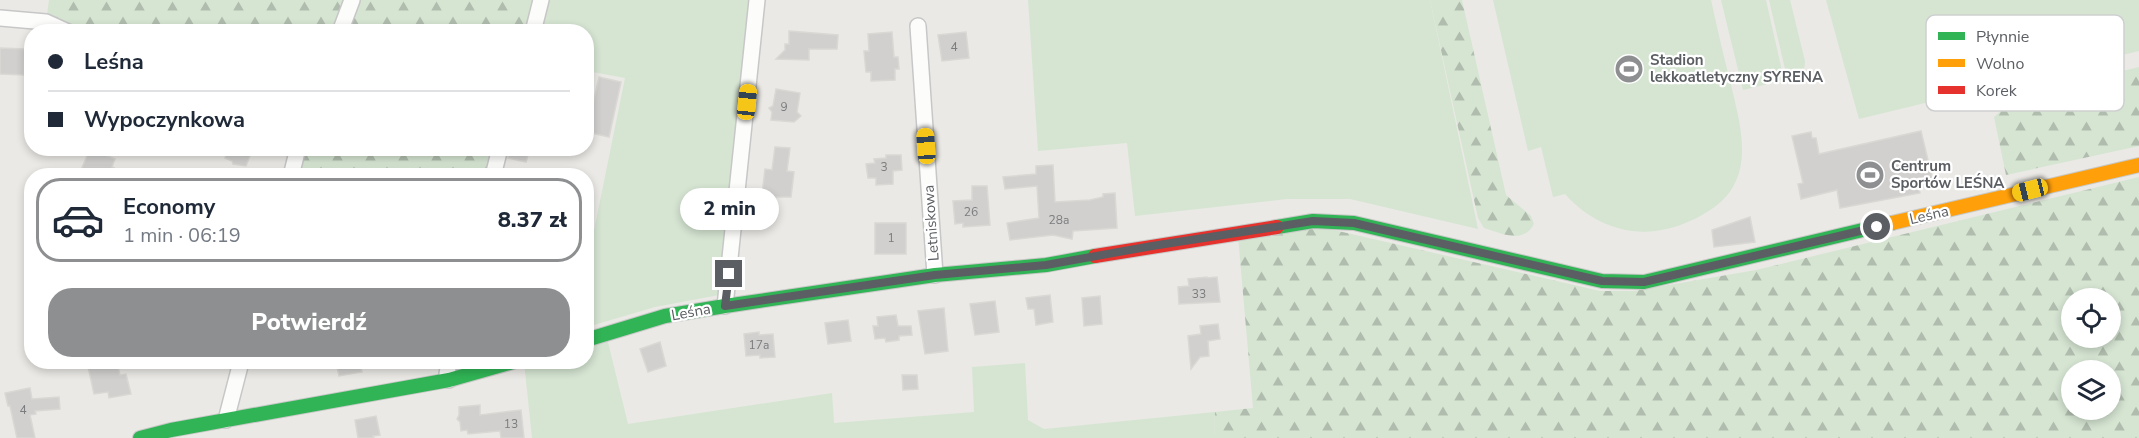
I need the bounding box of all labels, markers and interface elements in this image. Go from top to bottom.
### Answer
legend [1926,15,2124,111]
text: Płynnie [1976,26,2029,48]
house number: 4 [950,39,958,55]
text: Leśna [84,47,144,77]
place label: Stadion lekkoatletyczny SYRENA [1650,50,1824,87]
sports icon: Stadion lekkoatletyczny SYRENA [1613,53,1645,85]
text: Wolno [1976,53,2024,75]
text: Korek [1976,80,2018,102]
car [736,83,758,121]
house number: 9 [780,99,788,115]
text: Wypoczynkowa [84,105,245,135]
car [916,127,936,165]
place label: Centrum Sportów LEŚNA [1891,156,2005,193]
house number: 3 [880,159,888,175]
sports icon: Centrum Sportów LEŚNA [1854,159,1886,191]
car [2010,177,2050,203]
street label: Letniskowa [918,184,944,262]
callout: 2 min [680,187,778,229]
text: Economy [123,192,215,222]
icon: car [51,193,105,247]
text: 2 min [703,195,756,222]
street label: Leśna [1907,201,1951,229]
house number: 26 [964,204,978,220]
text: 8.37 zł [498,205,567,235]
house number: 28a [1049,212,1069,228]
route start [1863,213,1890,240]
text: 1 min · 06:19 [123,222,241,249]
house number: 1 [887,230,895,246]
route end [715,260,742,287]
house number: 33 [1192,286,1206,302]
button: Potwierdź [48,288,570,357]
map controls [2061,288,2121,420]
button: locate [2061,288,2121,348]
street label: Leśna [670,299,712,325]
house number: 17a [749,337,769,353]
button: layers [2061,360,2121,420]
house number: 4 [19,402,27,418]
house number: 13 [504,416,518,432]

